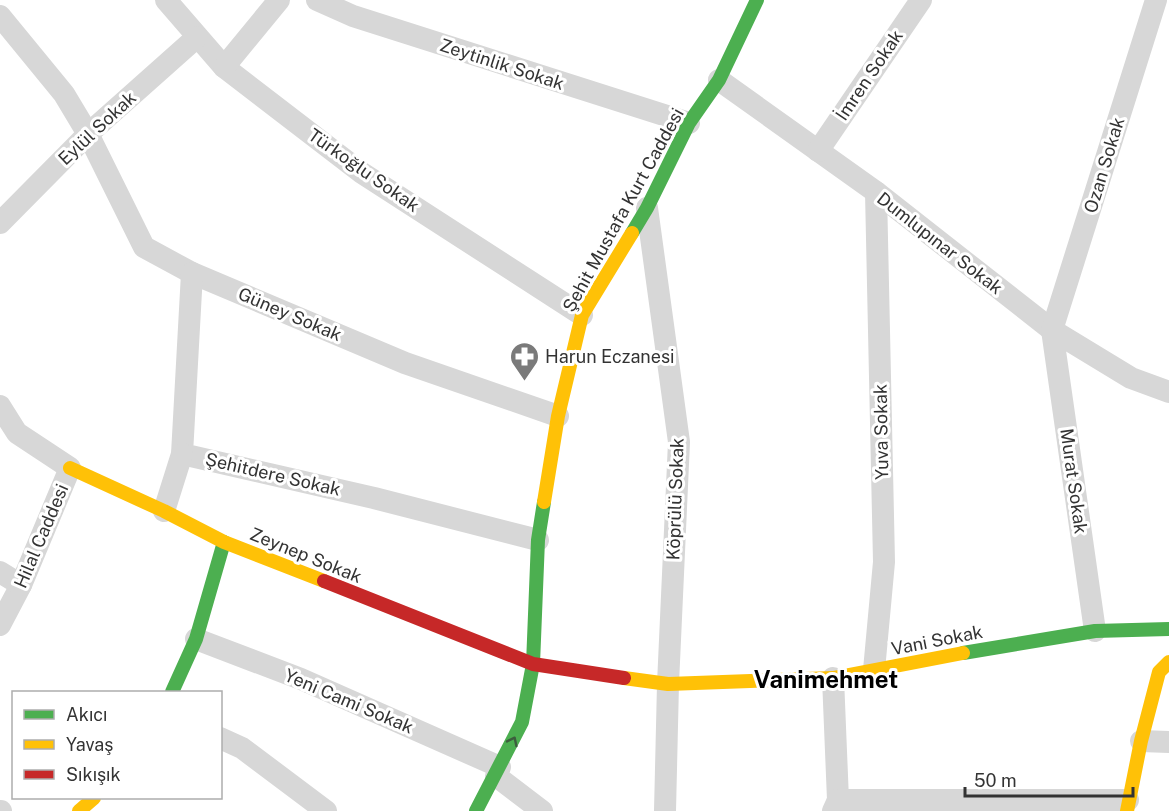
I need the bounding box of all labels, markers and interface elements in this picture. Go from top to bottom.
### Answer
street label: İmren Sokak [830,25,907,124]
street label: Zeytinlik Sokak [437,34,567,94]
street label: Eylül Sokak [54,87,140,169]
street label: Şehit Mustafa Kurt Caddesi [558,104,688,316]
street label: Ozan Sokak [1080,115,1128,215]
street label: Türkoğlu Sokak [305,124,423,216]
street label: Dumlupınar Sokak [873,187,1007,299]
street label: Güney Sokak [235,283,345,345]
pharmacy icon: Harun Eczanesi [508,340,540,382]
place label: Harun Eczanesi [545,346,674,367]
street label: Yuva Sokak [870,384,892,480]
street label: Murat Sokak [1056,427,1092,535]
street label: Köprülü Sokak [662,437,688,561]
street label: Şehitdere Sokak [203,448,343,500]
street label: Hilal Caddesi [10,481,72,591]
street label: Zeynep Sokak [247,523,365,587]
street label: Vani Sokak [890,621,984,659]
street label: Yeni Cami Sokak [281,664,417,738]
district label: Vanimehmet [754,665,898,693]
legend [12,691,222,799]
text: Akıcı [66,704,107,725]
text: Yavaş [66,734,113,755]
one-way arrow [506,736,517,747]
scale bar [965,760,1133,798]
text: Sıkışık [66,764,121,785]
text: 50 m [974,770,1017,791]

